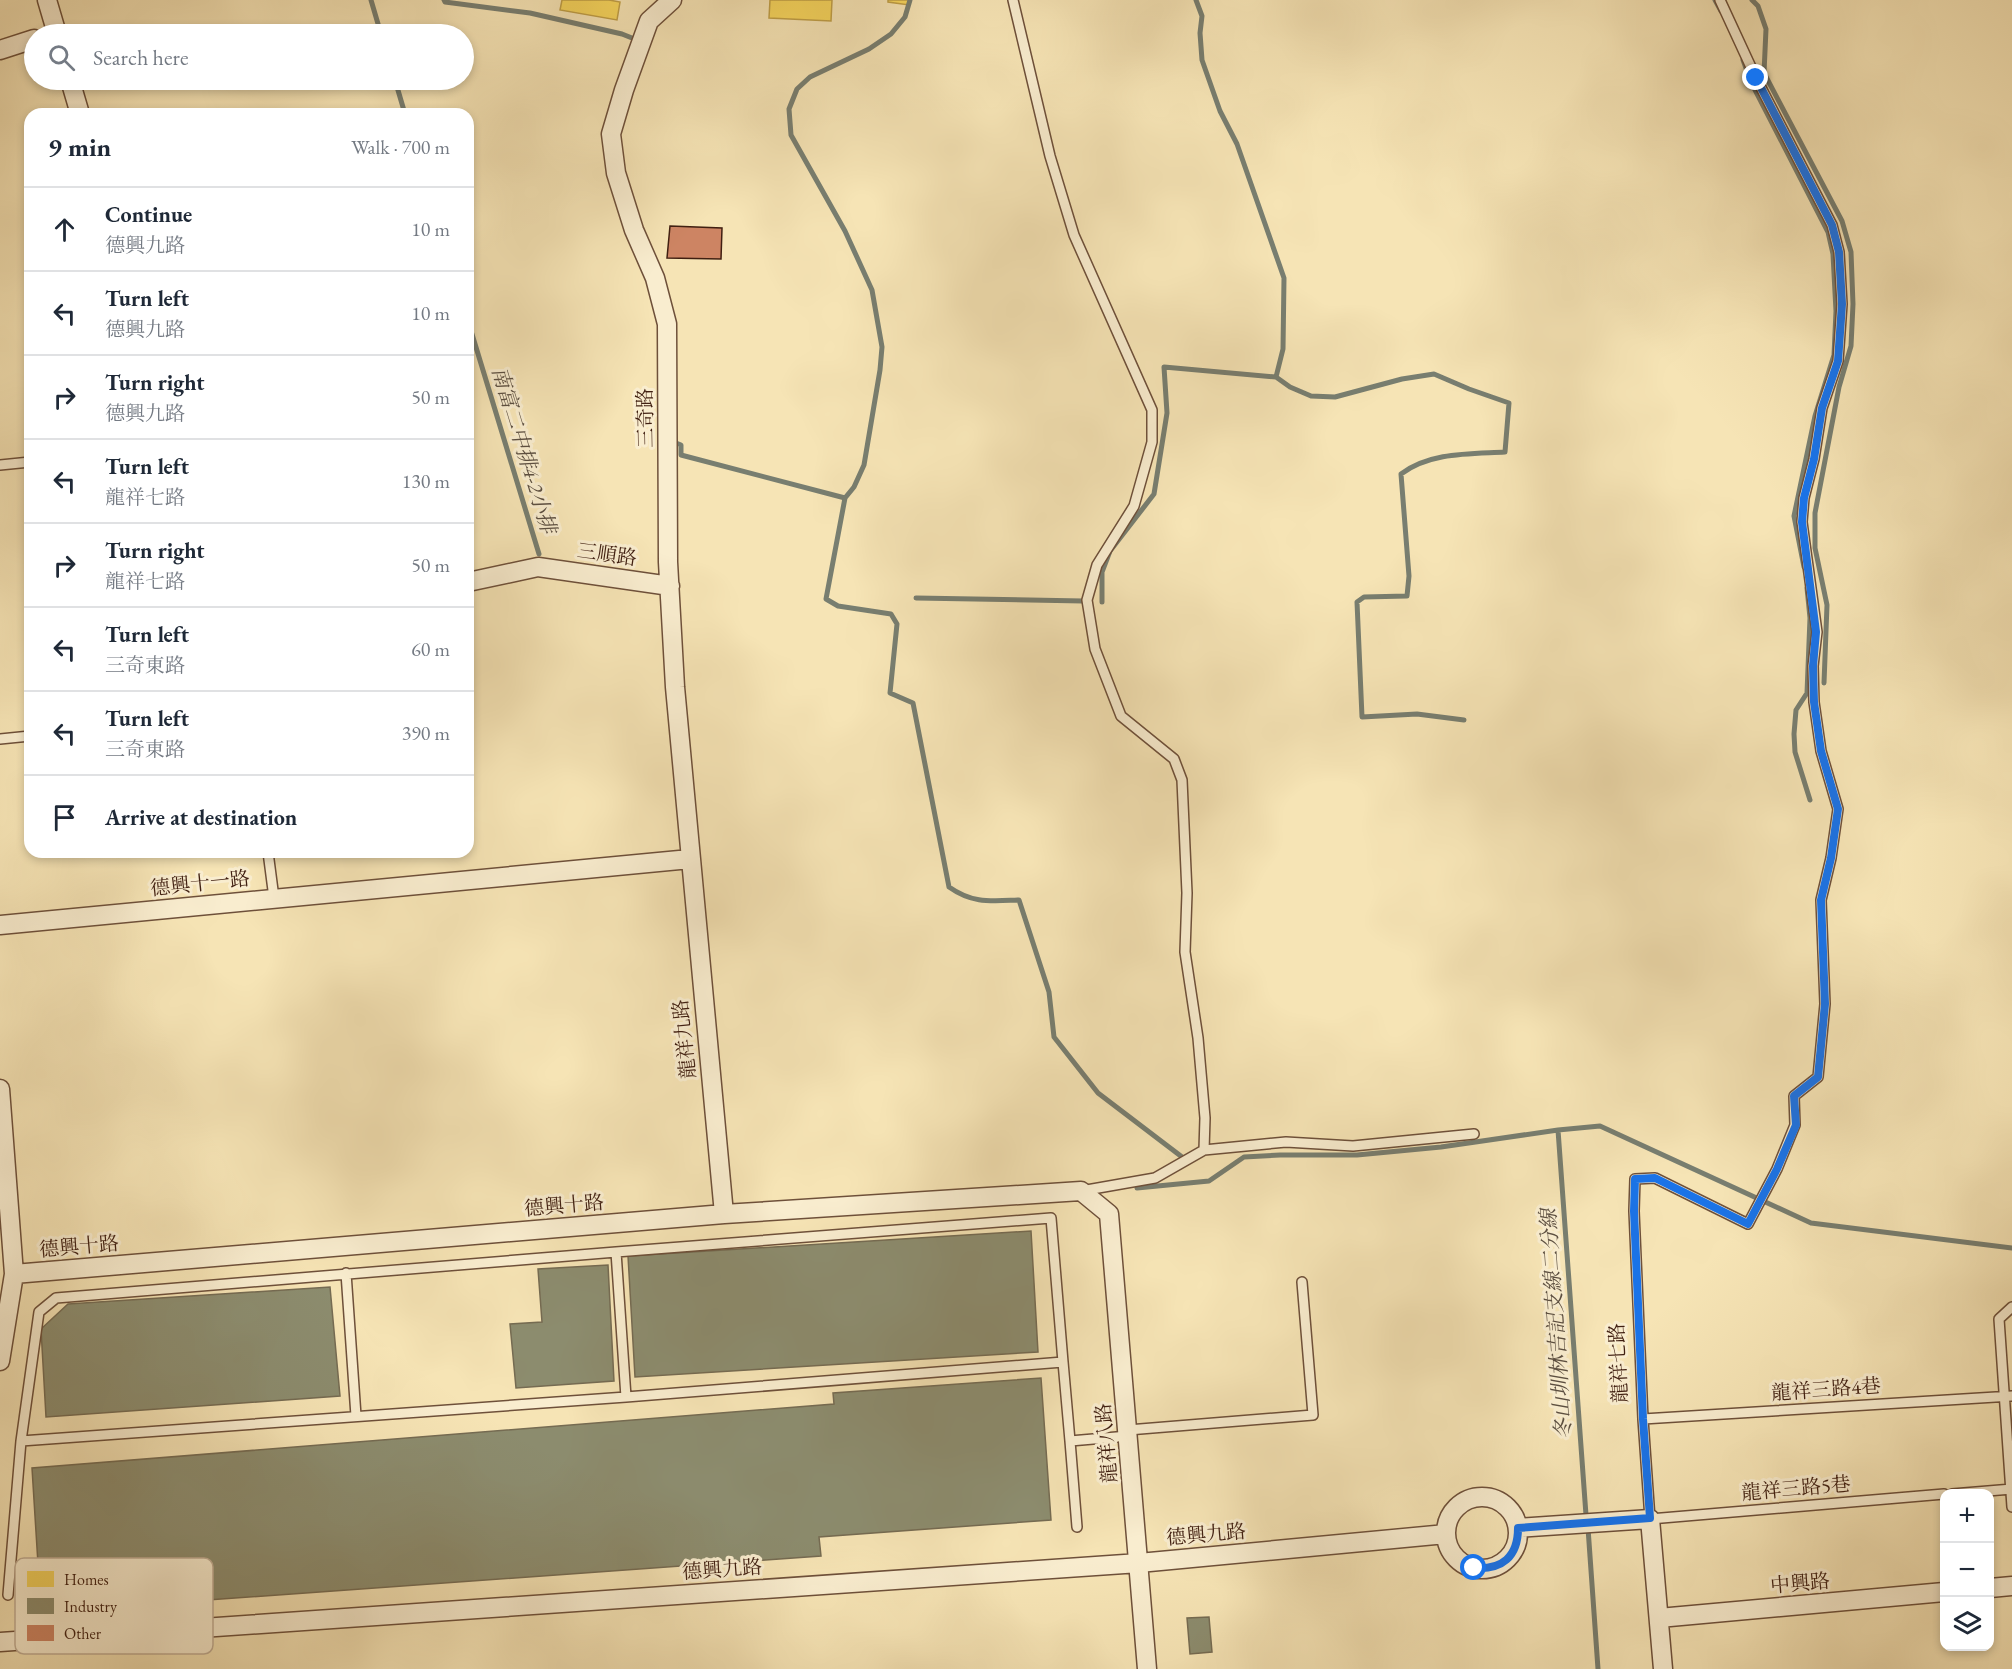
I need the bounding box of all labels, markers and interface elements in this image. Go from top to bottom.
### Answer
search box [24,24,474,90]
icon: search [45,41,78,74]
text: Search here [93,43,188,72]
route end [1742,64,1768,90]
text: 9 min [48,130,111,164]
text: Walk · 700 m [351,134,450,160]
text: Continue [105,200,192,229]
icon: ahead [48,213,81,246]
text: 10 m [411,216,450,242]
text: 德興九路 [105,232,185,258]
text: Turn left [105,284,189,313]
icon: left [48,297,81,330]
text: 10 m [411,300,450,326]
text: 德興九路 [105,316,185,342]
water label: 南富二中排4-2小排 [486,363,564,539]
text: Turn right [105,368,204,397]
icon: right [48,381,81,414]
text: 50 m [411,384,450,410]
street label: 三奇路 [631,388,659,448]
text: 德興九路 [105,400,185,426]
text: Turn left [105,452,189,481]
icon: left [48,465,81,498]
text: 130 m [402,468,450,494]
text: 龍祥七路 [105,484,185,510]
text: Turn right [105,536,204,565]
street label: 三順路 [575,537,639,571]
icon: right [48,549,81,582]
text: 50 m [411,552,450,578]
text: 龍祥七路 [105,568,185,594]
text: Turn left [105,620,189,649]
icon: left [48,633,81,666]
text: 60 m [411,636,450,662]
text: 三奇東路 [105,652,185,678]
text: Turn left [105,704,189,733]
icon: left [48,717,81,750]
text: 390 m [402,720,450,746]
text: 三奇東路 [105,736,185,762]
icon: arrive [48,801,81,834]
text: Arrive at destination [105,803,297,832]
street label: 德興十一路 [149,865,251,901]
street label: 龍祥九路 [667,998,701,1080]
street label: 德興十路 [523,1189,605,1221]
water label: 冬山圳林吉記支線二分線 [1534,1206,1577,1440]
street label: 德興十路 [38,1230,120,1262]
street label: 龍祥七路 [1603,1322,1633,1404]
street label: 龍祥三路4巷 [1770,1372,1882,1406]
street label: 龍祥八路 [1090,1402,1122,1484]
street label: 龍祥三路5巷 [1740,1470,1852,1506]
map controls [1940,1489,1994,1651]
button: + [1940,1489,1994,1543]
street label: 德興九路 [1165,1518,1247,1550]
button: − [1940,1543,1994,1597]
street label: 德興九路 [681,1553,763,1585]
route start [1460,1554,1486,1580]
legend [15,1558,213,1654]
street label: 中興路 [1769,1567,1831,1599]
text: Homes [64,1569,109,1590]
text: Industry [64,1596,118,1617]
button: layers [1940,1597,1994,1651]
text: Other [64,1623,102,1644]

